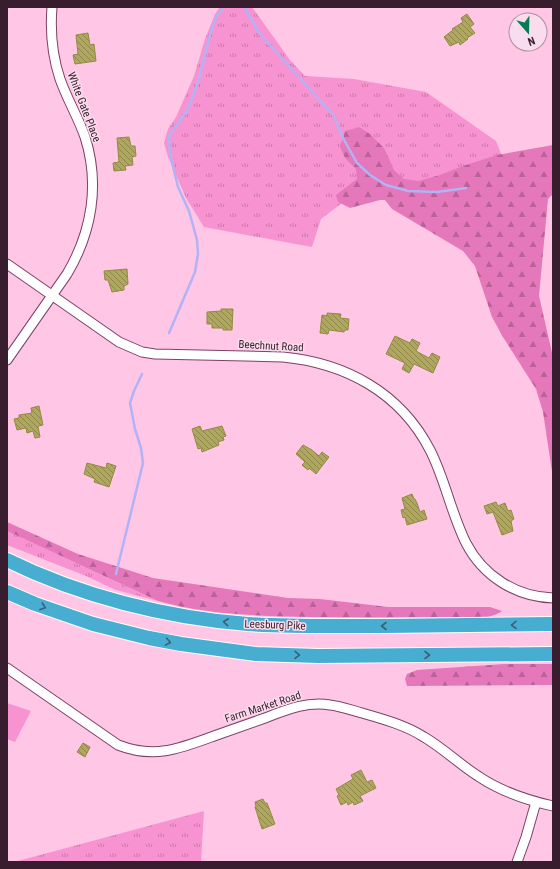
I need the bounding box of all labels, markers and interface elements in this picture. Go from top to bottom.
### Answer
north arrow [508,12,548,52]
text: N [526,34,537,48]
street label: White Gate Place [65,70,103,144]
street label: Beechnut Road [238,338,304,354]
one-way arrow [39,602,46,610]
one-way arrow [223,617,229,626]
street label: Leesburg Pike [244,617,306,633]
one-way arrow [511,621,517,629]
one-way arrow [381,622,387,630]
one-way arrow [165,637,171,646]
one-way arrow [294,651,300,659]
one-way arrow [424,651,430,659]
street label: Farm Market Road [223,689,303,725]

